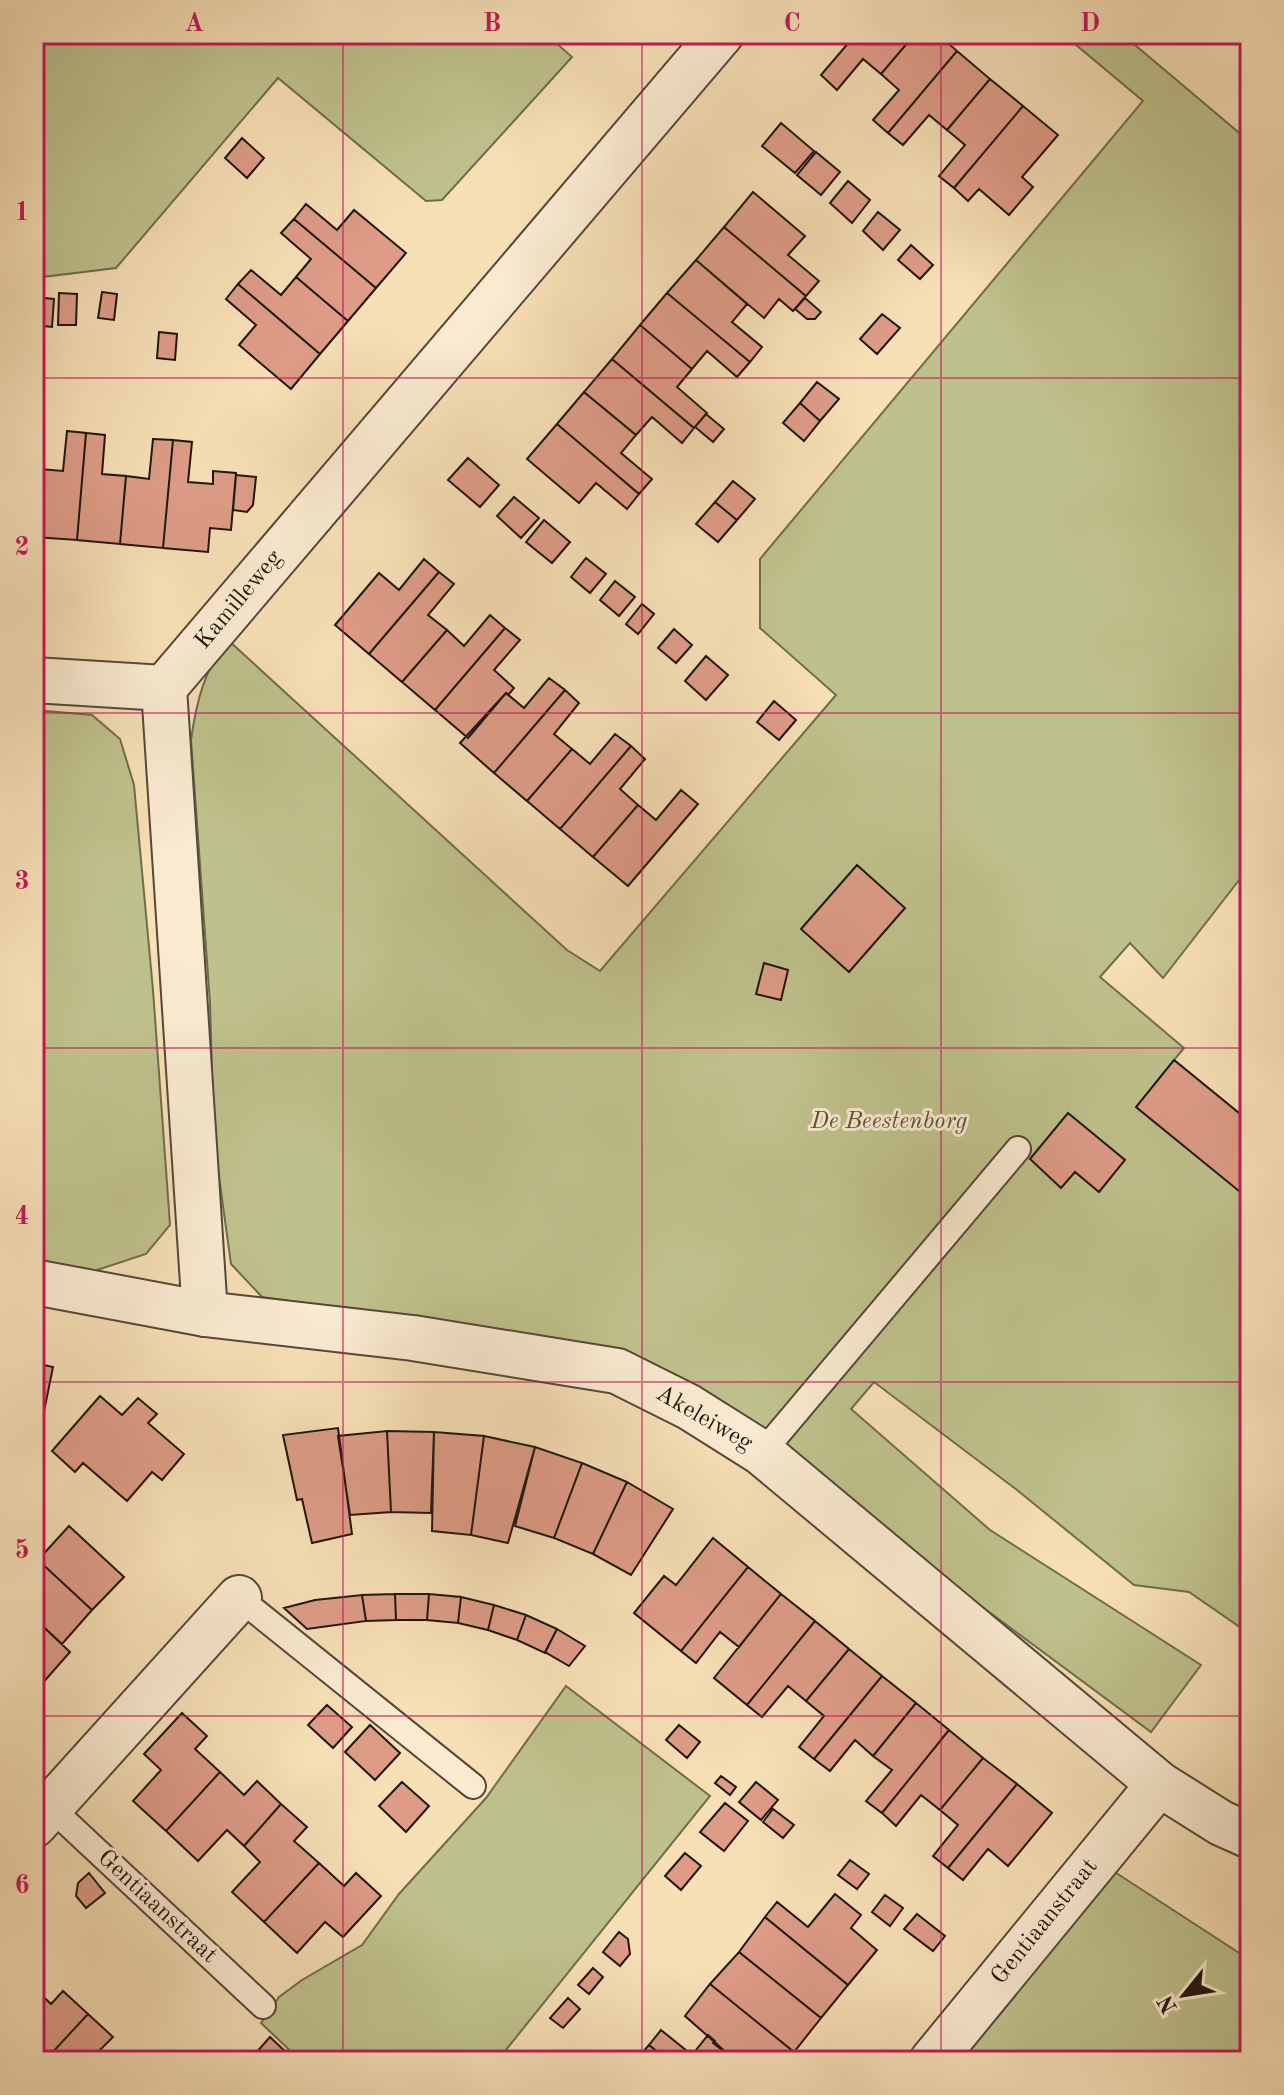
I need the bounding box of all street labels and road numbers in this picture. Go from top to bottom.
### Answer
street label: Kamilleweg [191,546,287,654]
street label: Akeleiweg [652,1382,757,1456]
street label: Gentiaanstraat [93,1846,221,1968]
street label: Gentiaanstraat [987,1855,1103,1989]

